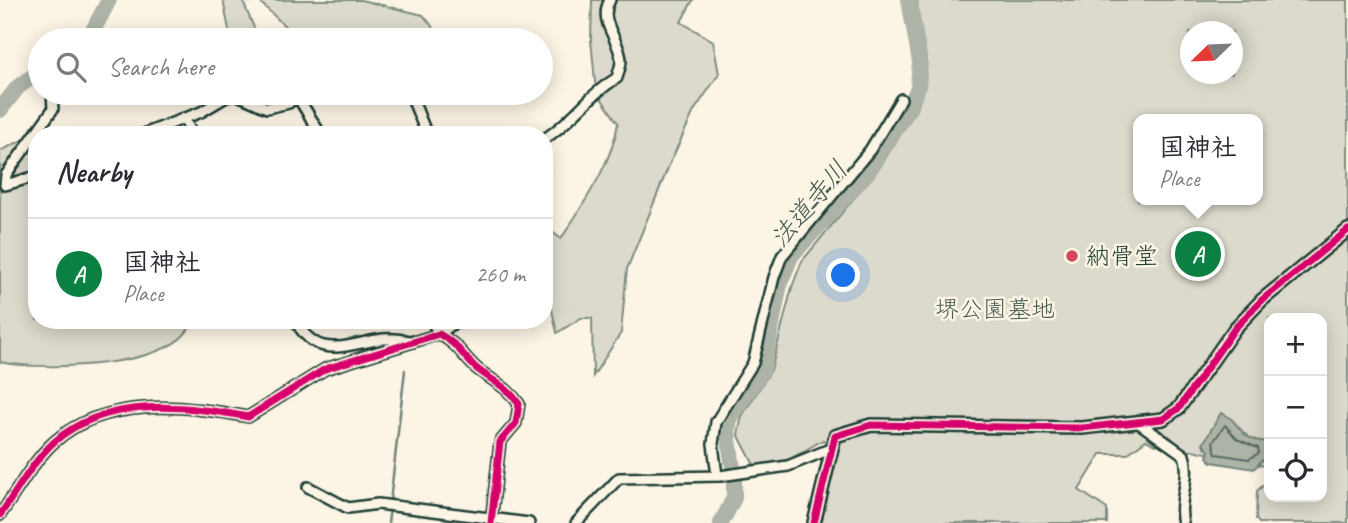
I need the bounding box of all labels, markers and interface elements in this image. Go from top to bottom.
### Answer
north arrow [1180,21,1243,84]
search box [28,28,553,105]
icon: search [52,48,90,86]
text: Search here [108,50,214,83]
popup [1133,114,1263,205]
text: 国神社 [1159,131,1237,164]
text: Nearby [56,153,132,191]
water label: 法道寺川 [763,154,855,254]
text: Place [1159,164,1199,193]
pin: A [1175,228,1221,280]
place label: 納骨堂 [1086,241,1158,271]
text: 国神社 [123,246,201,279]
marker: 納骨堂 [1064,248,1080,264]
your location [826,258,860,292]
text: A [73,260,85,289]
text: 260 m [476,260,525,289]
text: Place [123,279,163,308]
park label: 堺公園墓地 [935,294,1055,324]
map controls [1264,313,1327,502]
button: + [1264,313,1327,376]
button: − [1264,376,1327,439]
button: locate [1264,439,1327,502]

